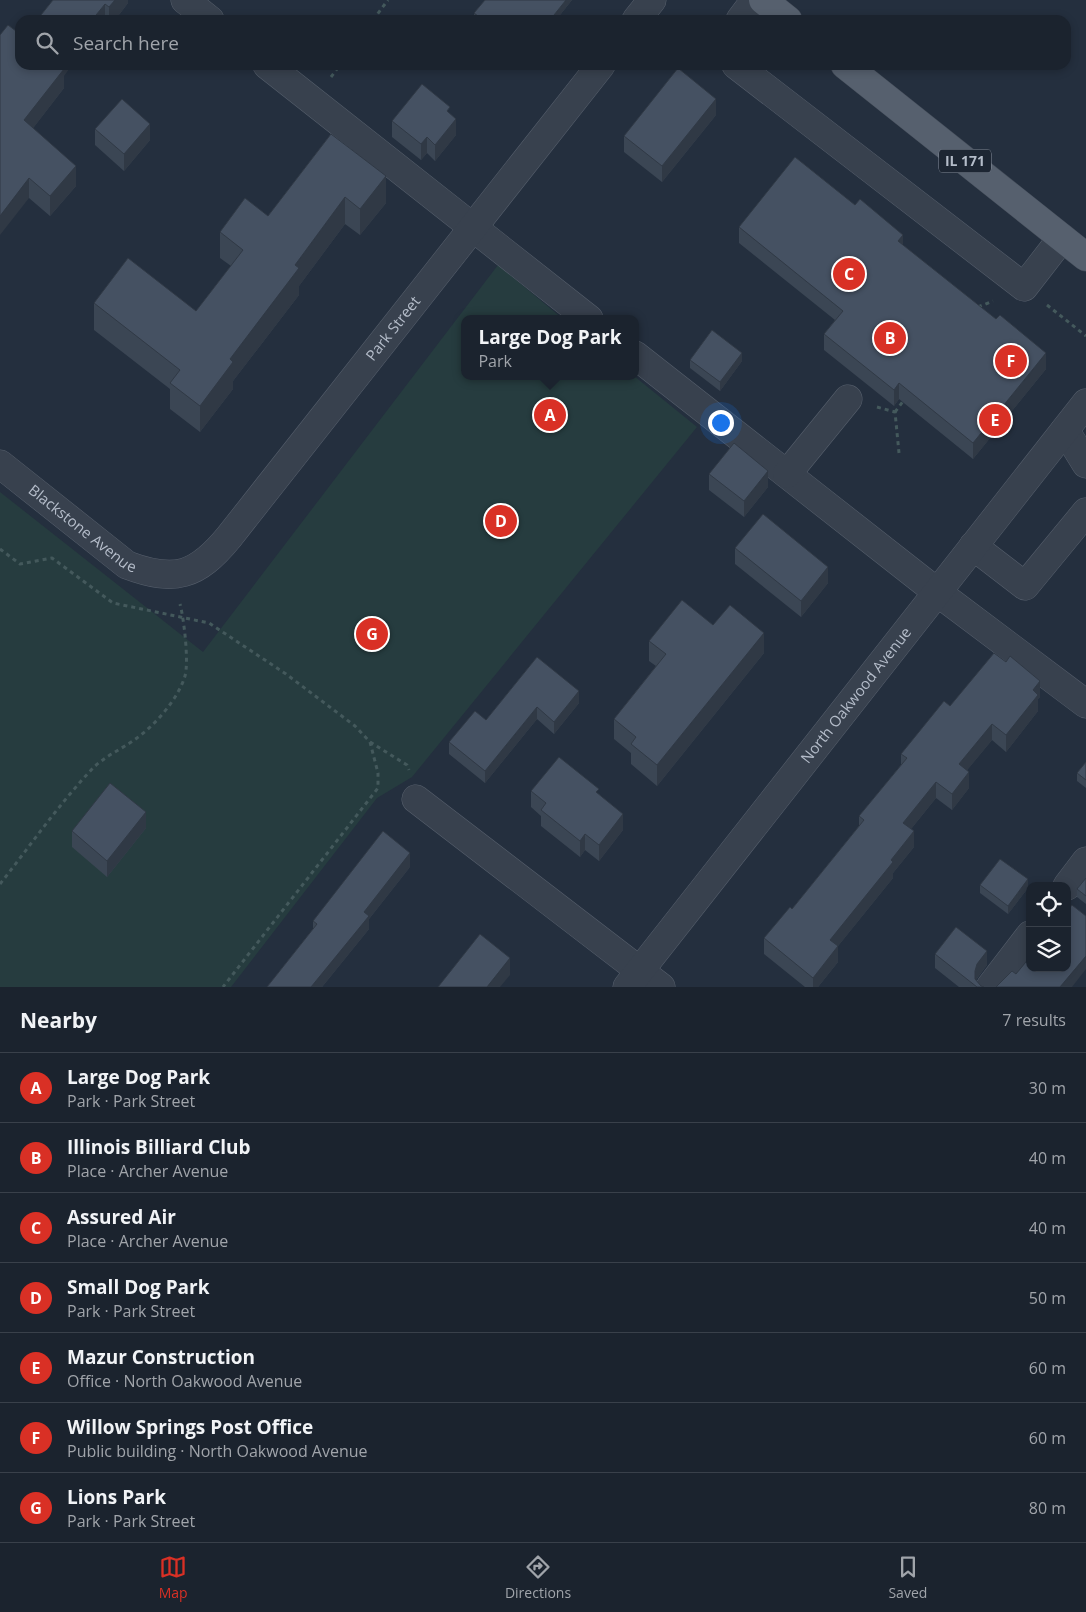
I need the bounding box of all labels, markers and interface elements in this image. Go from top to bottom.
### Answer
search box [15,15,1071,70]
icon: search [33,29,61,57]
text: Search here [73,30,179,56]
road number: IL 171 [939,150,991,172]
pin: C [833,255,865,293]
street label: Park Street [361,292,424,365]
popup [461,315,639,380]
pin: B [874,319,906,357]
text: Large Dog Park [478,324,622,350]
pin: F [995,342,1027,380]
text: Park [478,350,512,372]
pin: A [534,396,566,434]
pin: E [979,401,1011,439]
your location [708,410,734,436]
street label: Blackstone Avenue [25,480,139,577]
pin: D [485,502,517,540]
pin: G [356,615,388,653]
street label: North Oakwood Avenue [796,623,915,767]
map controls [1026,882,1071,972]
button: locate [1026,882,1071,927]
button: layers [1026,927,1071,972]
text: Nearby [20,1006,97,1034]
text: 7 results [1002,1009,1066,1031]
text: Large Dog Park [67,1064,210,1090]
text: A [30,1077,42,1099]
text: 30 m [1029,1077,1066,1099]
text: Park · Park Street [67,1090,195,1112]
text: Illinois Billiard Club [67,1134,251,1160]
text: B [31,1147,41,1169]
text: 40 m [1029,1147,1066,1169]
text: Place · Archer Avenue [67,1160,228,1182]
text: Assured Air [67,1204,176,1230]
text: C [31,1217,41,1239]
text: 40 m [1029,1217,1066,1239]
text: Place · Archer Avenue [67,1230,228,1252]
text: Small Dog Park [67,1274,209,1300]
text: D [30,1287,42,1309]
text: 50 m [1029,1287,1066,1309]
text: Park · Park Street [67,1300,195,1322]
text: Mazur Construction [67,1344,255,1370]
text: E [32,1357,40,1379]
text: 60 m [1029,1357,1066,1379]
text: Office · North Oakwood Avenue [67,1370,302,1392]
text: Willow Springs Post Office [67,1414,313,1440]
text: F [32,1427,40,1449]
text: 60 m [1029,1427,1066,1449]
text: Public building · North Oakwood Avenue [67,1440,368,1462]
text: Lions Park [67,1484,166,1510]
text: G [30,1497,42,1519]
text: 80 m [1029,1497,1066,1519]
text: Park · Park Street [67,1510,195,1532]
tab: Map [159,1553,188,1602]
tab: Directions [505,1553,571,1602]
tab: Saved [888,1553,927,1602]

